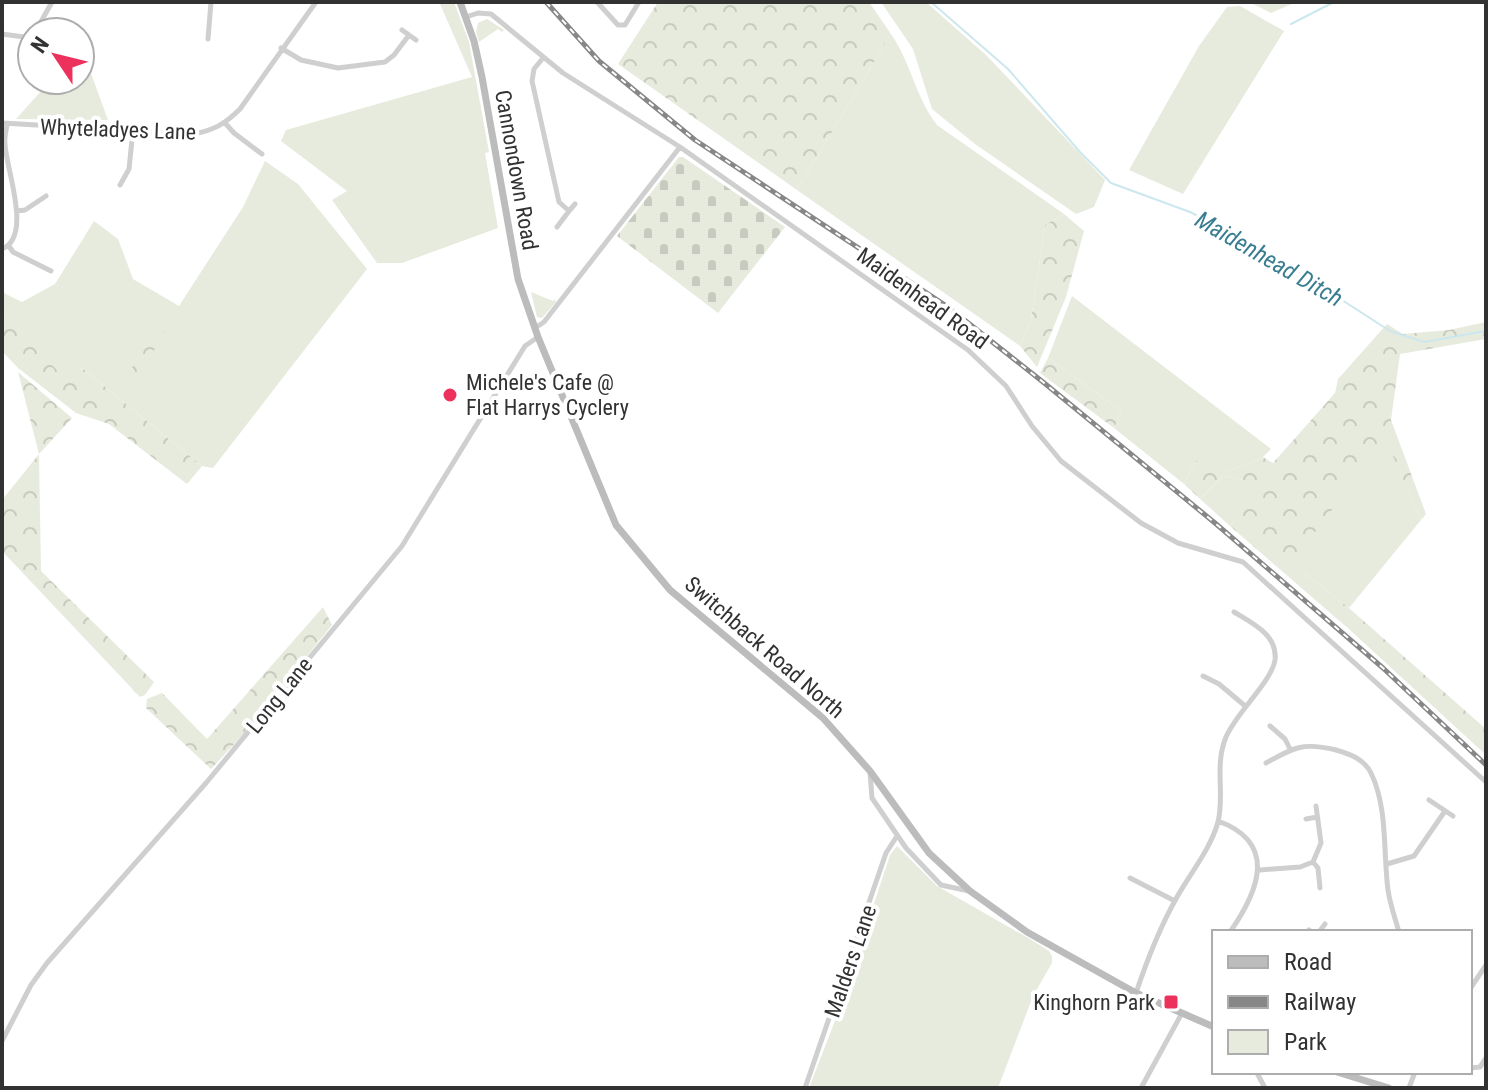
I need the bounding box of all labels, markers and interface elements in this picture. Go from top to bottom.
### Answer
north arrow [16,16,96,96]
text: N [26,32,54,58]
street label: Cannondown Road [490,88,543,252]
street label: Whyteladyes Lane [39,114,197,145]
water label: Maidenhead Ditch [1190,205,1348,313]
street label: Maidenhead Road [852,243,993,354]
place label: Michele's Cafe @ Flat Harrys Cyclery [466,370,629,420]
marker: Michele's Cafe @ Flat Harrys Cyclery [441,386,459,404]
street label: Switchback Road North [680,571,849,723]
street label: Long Lane [241,652,317,738]
street label: Malders Lane [820,902,881,1021]
legend [1212,930,1472,1074]
text: Road [1284,948,1332,976]
text: Railway [1284,988,1356,1016]
place label: Kinghorn Park [1033,990,1155,1015]
marker: Kinghorn Park [1162,993,1180,1011]
text: Park [1284,1028,1327,1056]

